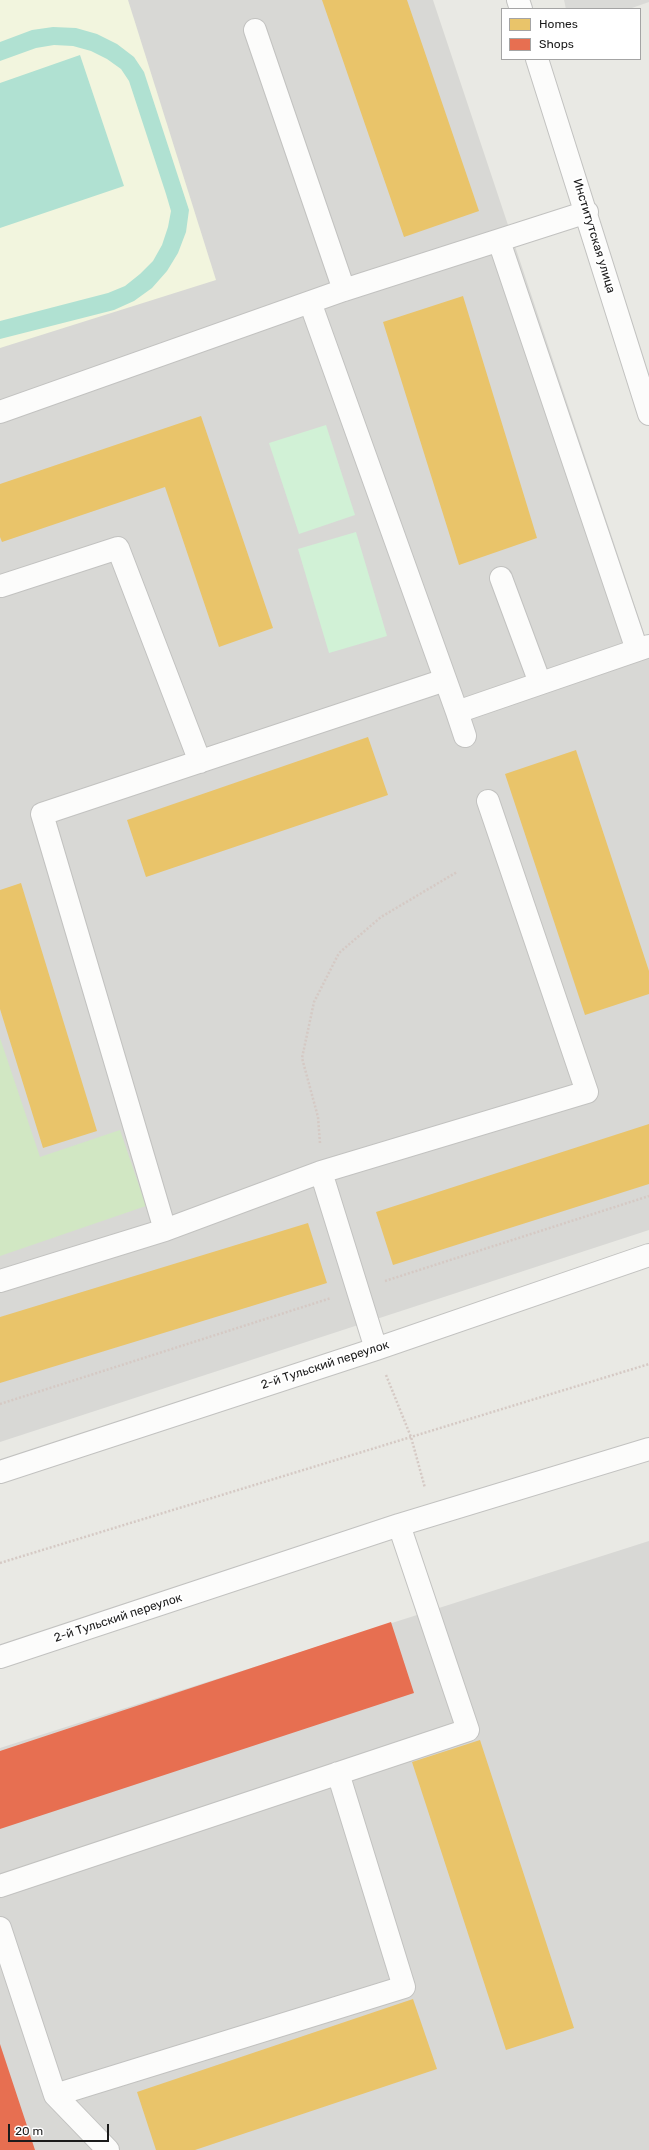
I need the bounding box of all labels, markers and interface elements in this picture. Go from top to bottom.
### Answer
legend [501,8,641,60]
text: Homes [539,17,578,31]
text: Shops [539,37,574,51]
street label: Институтская улица [570,177,618,295]
street label: 2-й Тульский переулок [259,1338,391,1392]
street label: 2-й Тульский переулок [52,1591,184,1645]
scale bar [10,2116,111,2142]
text: 20 m [15,2124,43,2138]

